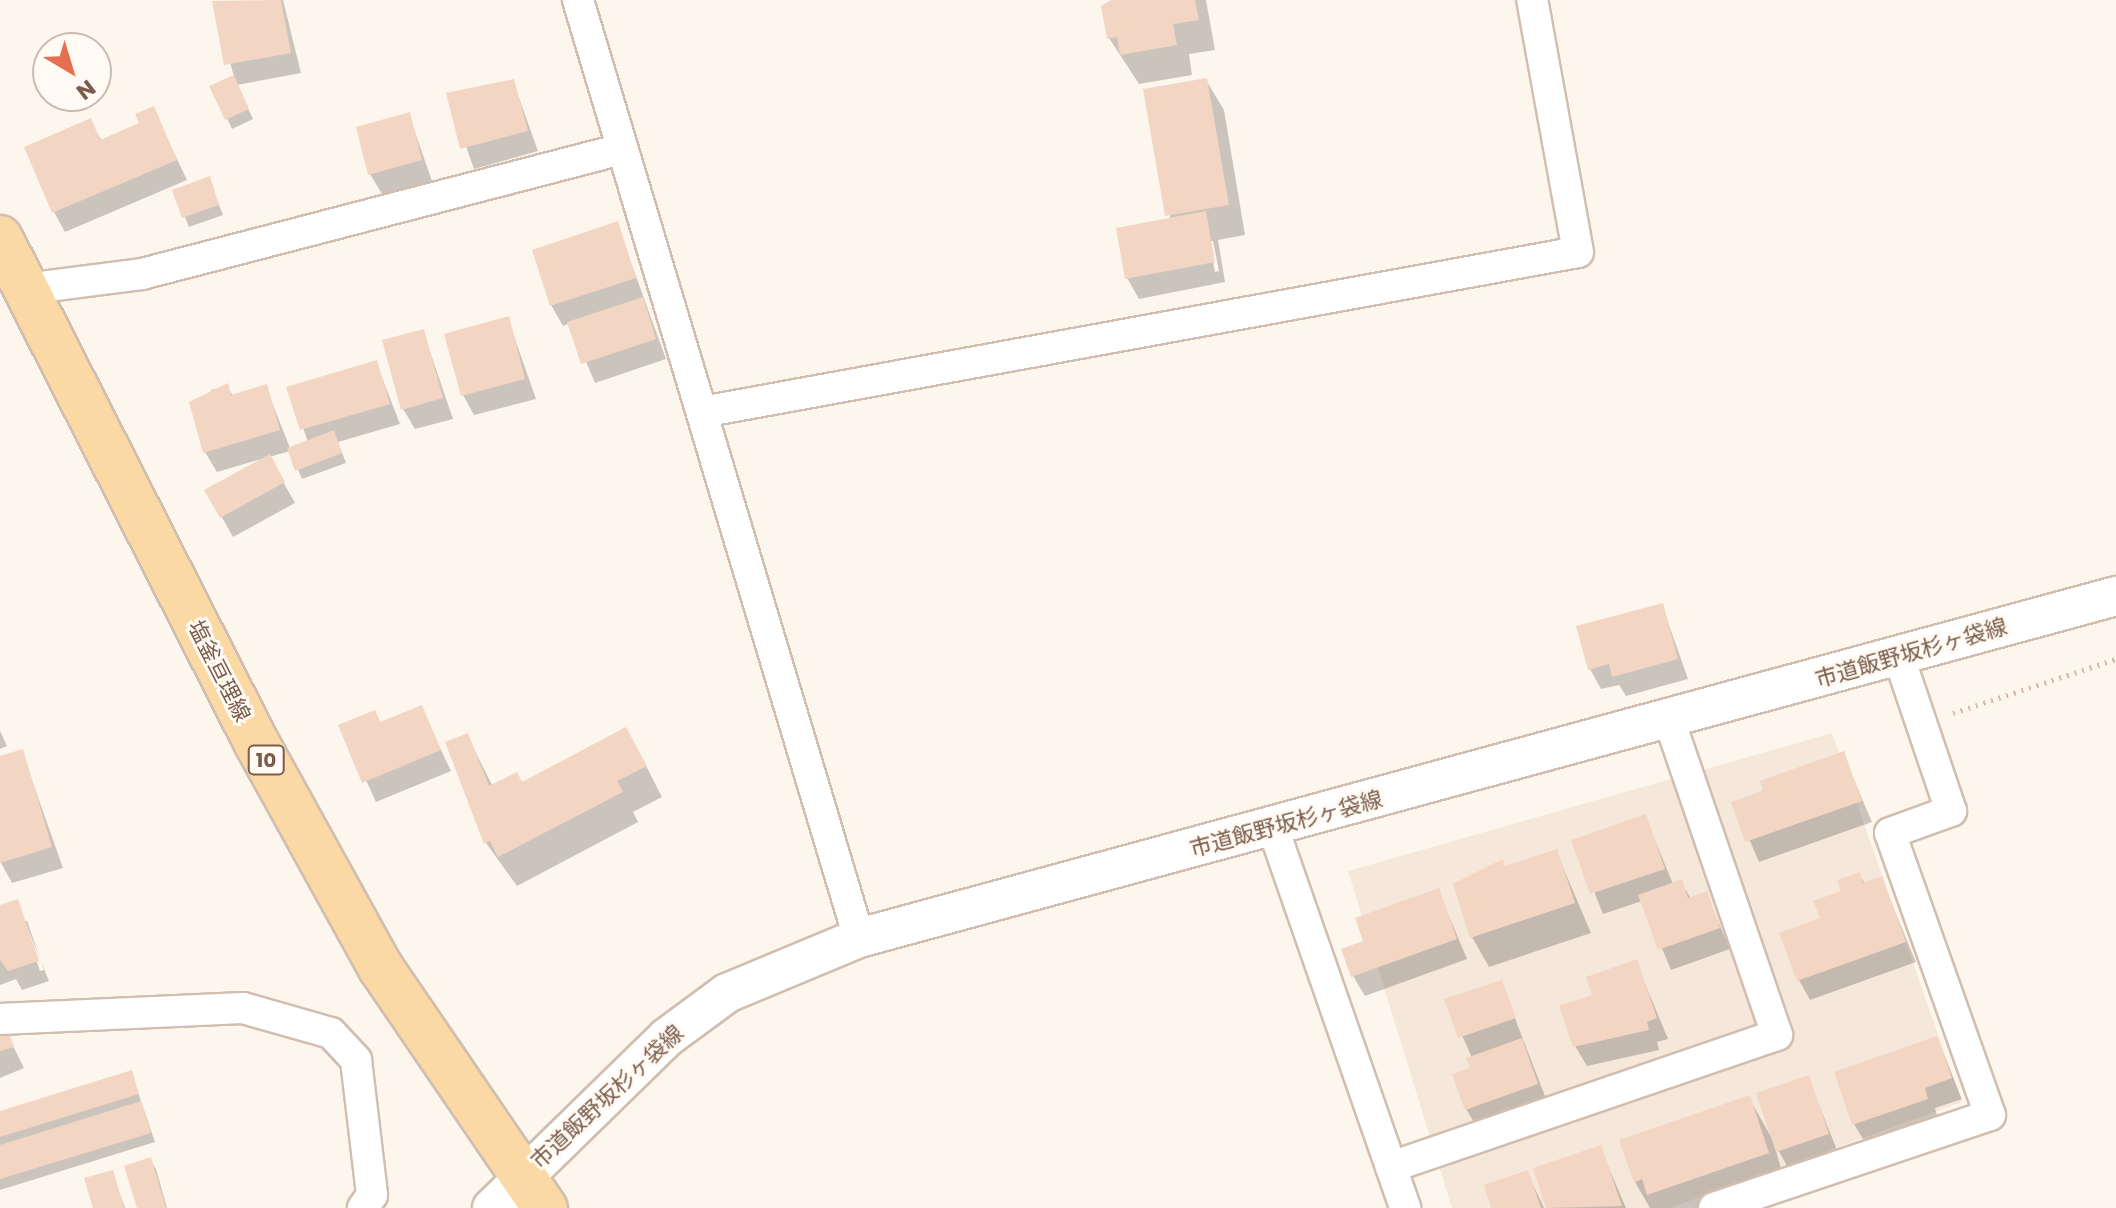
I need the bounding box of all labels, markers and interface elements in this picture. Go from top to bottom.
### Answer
north arrow [32,32,112,112]
text: N [70,72,102,107]
street label: 市道飯野坂杉ヶ袋線 [1812,613,2010,693]
street label: 塩釜亘理線 [182,616,256,726]
road number: 10 [246,744,286,776]
street label: 市道飯野坂杉ヶ袋線 [1187,786,1385,862]
street label: 市道飯野坂杉ヶ袋線 [526,1020,688,1174]

